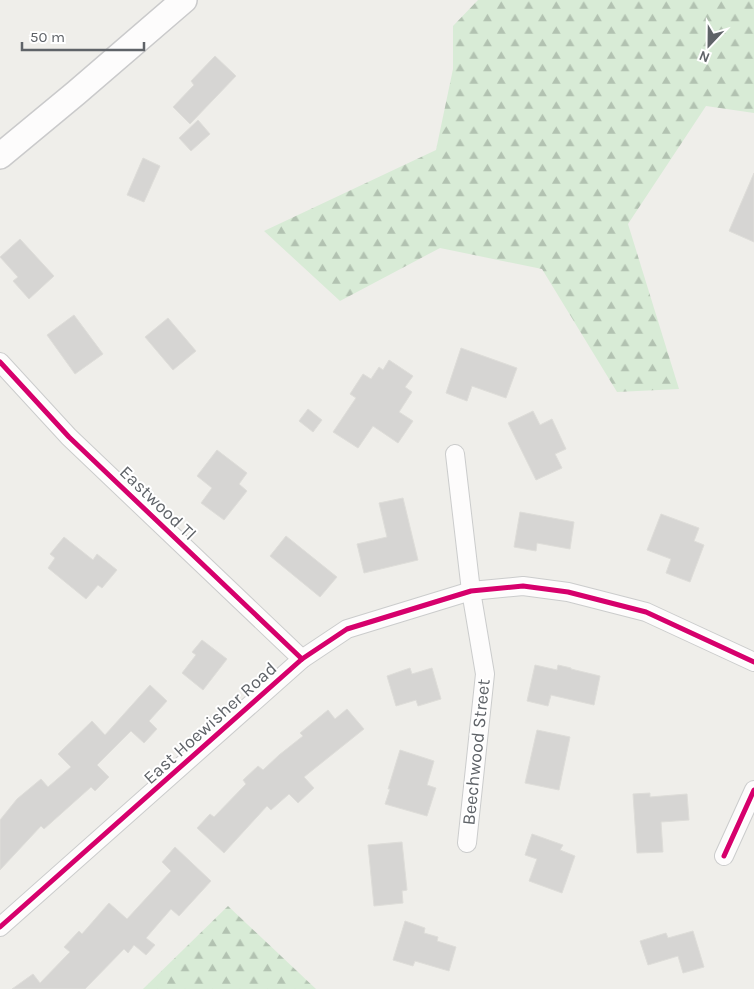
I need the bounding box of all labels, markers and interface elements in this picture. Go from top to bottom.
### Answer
scale bar [22,20,145,52]
north arrow [684,20,734,70]
text: 50 m [30,28,65,46]
text: N [696,47,712,66]
street label: Eastwood Tl [115,461,201,545]
street label: East Hoewisher Road [139,657,281,789]
street label: Beechwood Street [457,678,495,826]

